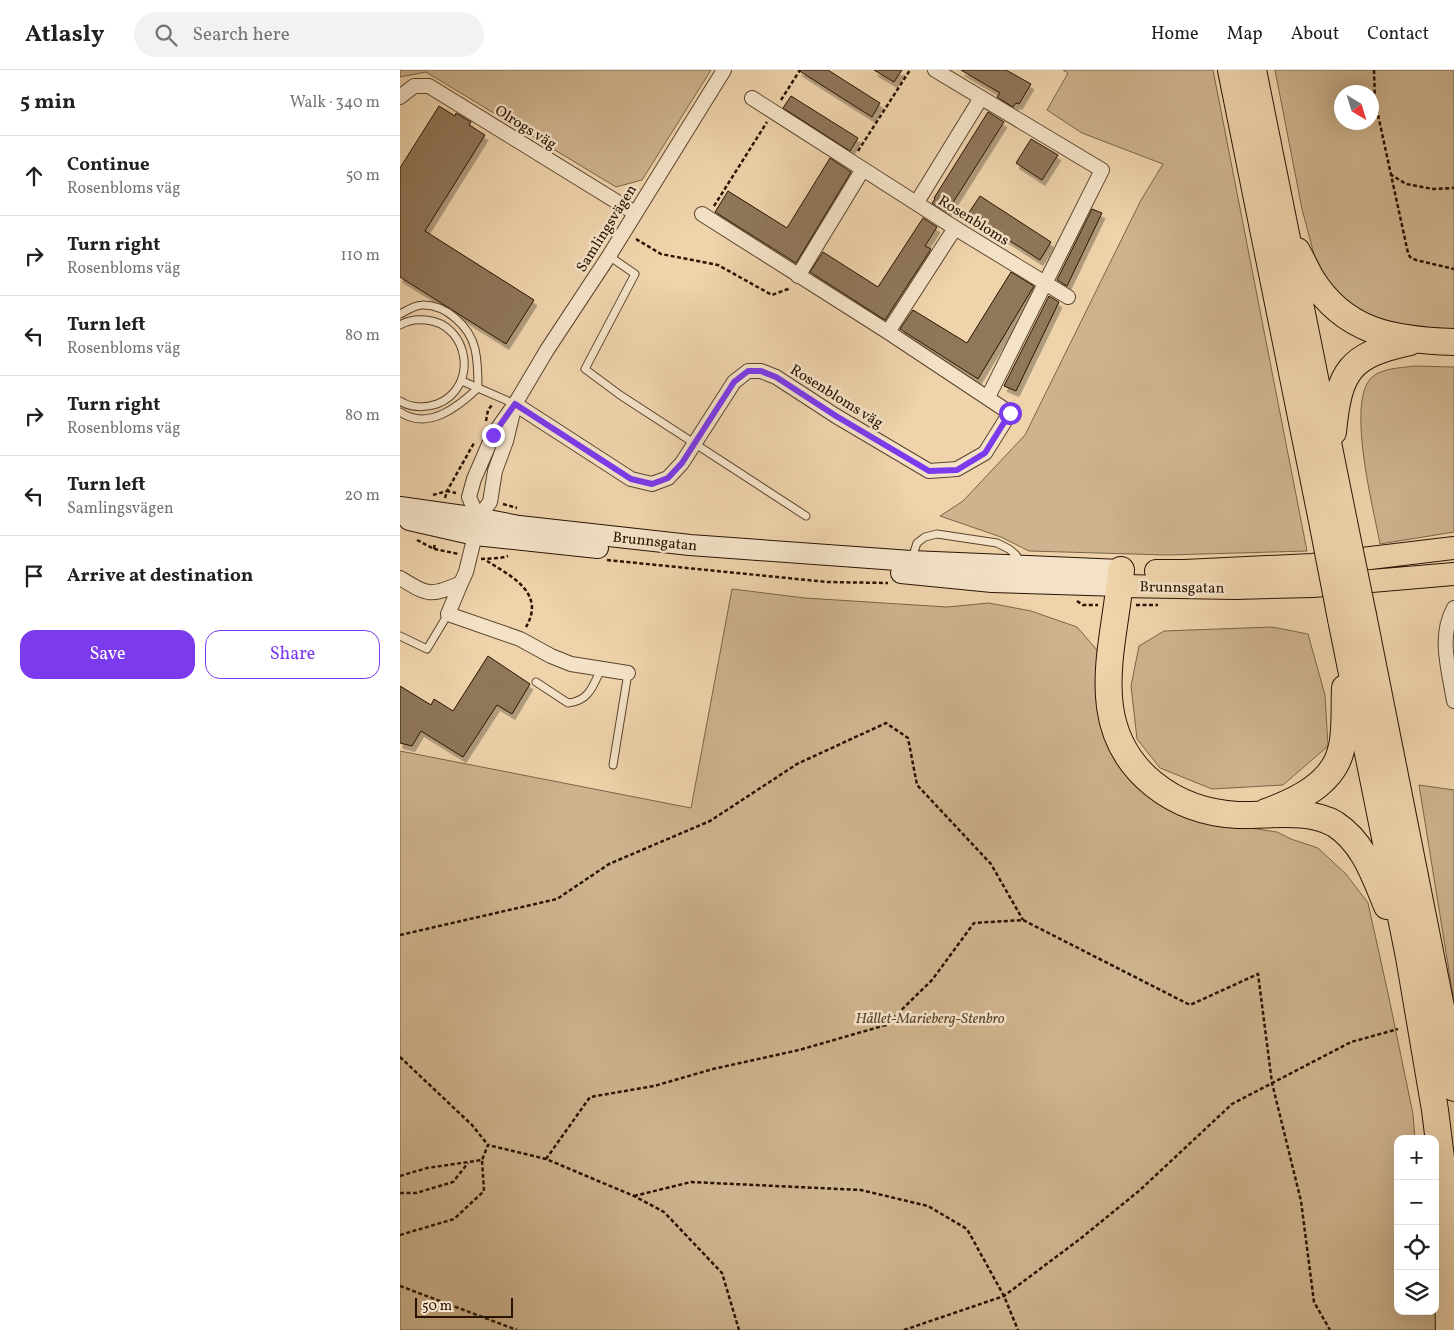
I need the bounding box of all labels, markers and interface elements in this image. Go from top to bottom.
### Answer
search box [134,12,484,57]
text: Atlasly [25,18,104,52]
icon: search [152,21,180,49]
text: Search here [192,22,290,48]
text: Home [1151,22,1199,47]
text: Map [1227,22,1263,47]
text: About [1291,22,1339,47]
text: Contact [1367,22,1429,47]
north arrow [1334,85,1379,130]
text: 5 min [20,88,76,117]
text: Walk · 340 m [290,92,380,114]
street label: Olrogs väg [490,101,560,156]
text: Continue [67,152,150,178]
icon: ahead [20,162,48,190]
text: 50 m [346,165,380,187]
text: Rosenbloms väg [67,178,180,200]
street label: Samlingsvägen [572,181,643,277]
street label: Rosenbloms [933,191,1013,252]
text: Turn right [67,232,160,258]
icon: right [20,242,48,270]
text: 110 m [341,245,380,267]
text: Rosenbloms väg [67,258,180,280]
text: Turn left [67,312,146,338]
icon: left [20,322,48,350]
text: 80 m [345,325,380,347]
text: Rosenbloms väg [67,338,180,360]
street label: Rosenbloms väg [786,360,887,435]
text: Turn right [67,392,160,418]
icon: right [20,402,48,430]
route start [999,402,1022,425]
text: 80 m [345,405,380,427]
text: Rosenbloms väg [67,418,180,440]
route end [482,424,505,447]
text: Turn left [67,472,146,498]
icon: left [20,482,48,510]
text: 20 m [345,485,380,507]
text: Samlingsvägen [67,498,174,520]
street label: Brunnsgatan [611,528,698,557]
icon: arrive [20,562,48,590]
text: Arrive at destination [67,563,253,589]
street label: Brunnsgatan [1139,577,1225,600]
button: Save [20,630,195,679]
button: Share [205,630,380,679]
park label: Hållet-Marieberg-Stenbro [855,1009,1005,1030]
map controls [1394,1135,1439,1315]
button: + [1394,1135,1439,1180]
button: − [1394,1180,1439,1225]
button: locate [1394,1225,1439,1270]
button: layers [1394,1270,1439,1315]
scale bar [415,1295,512,1318]
text: 50 m [422,1297,452,1316]

